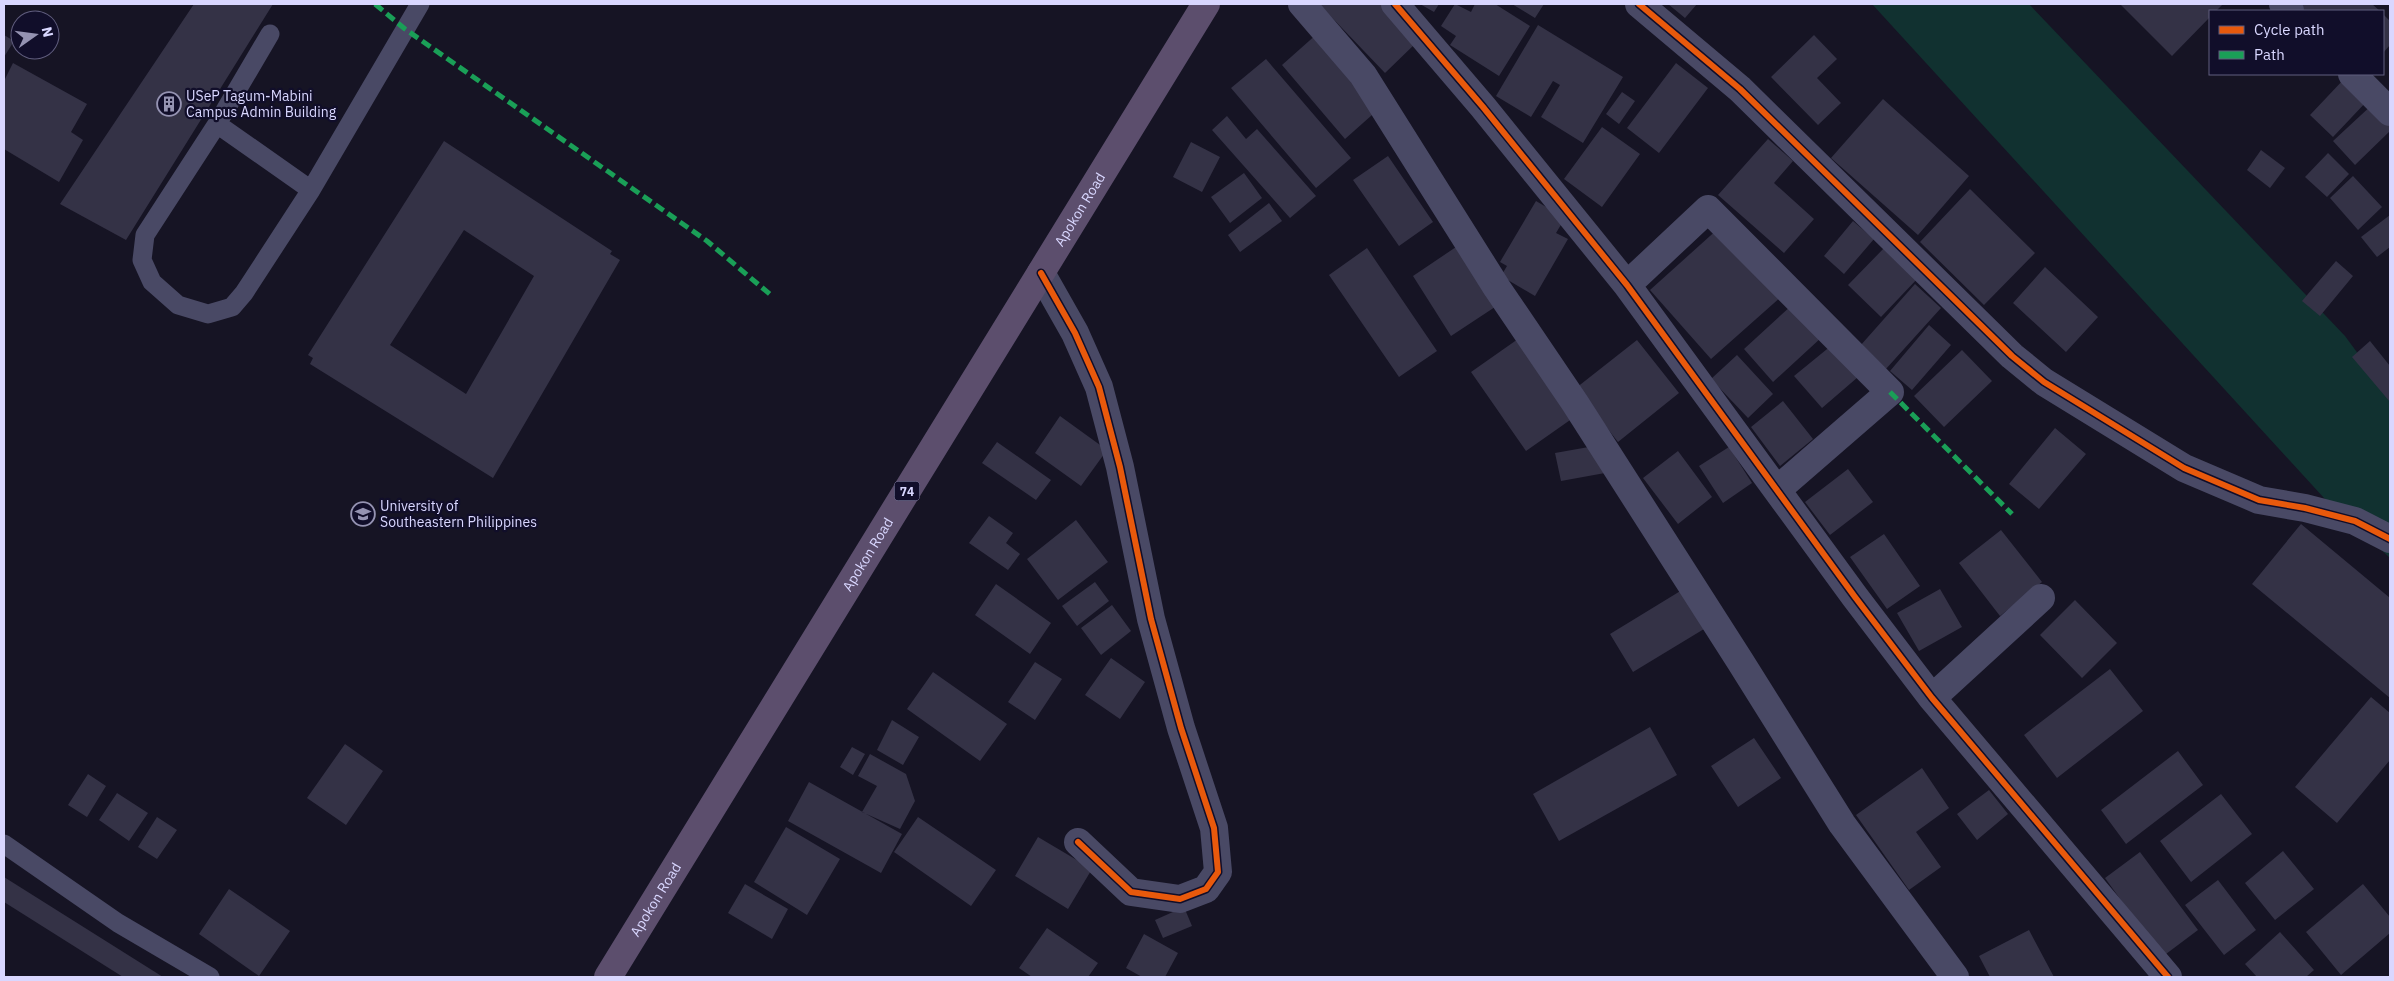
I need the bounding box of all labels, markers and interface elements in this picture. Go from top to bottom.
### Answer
north arrow [10,10,60,60]
legend [2209,10,2384,75]
text: Cycle path [2254,20,2325,39]
text: N [38,25,58,39]
text: Path [2254,45,2285,64]
place label: USeP Tagum-Mabini Campus Admin Building [186,87,337,121]
building icon: USeP Tagum-Mabini Campus Admin Building [156,91,182,117]
street label: Apokon Road [1050,169,1109,250]
road number: 74 [894,482,920,501]
place label: University of Southeastern Philippines [380,497,537,531]
school or university icon: University of Southeastern Philippines [350,501,376,527]
street label: Apokon Road [838,514,897,595]
street label: Apokon Road [626,859,685,940]

